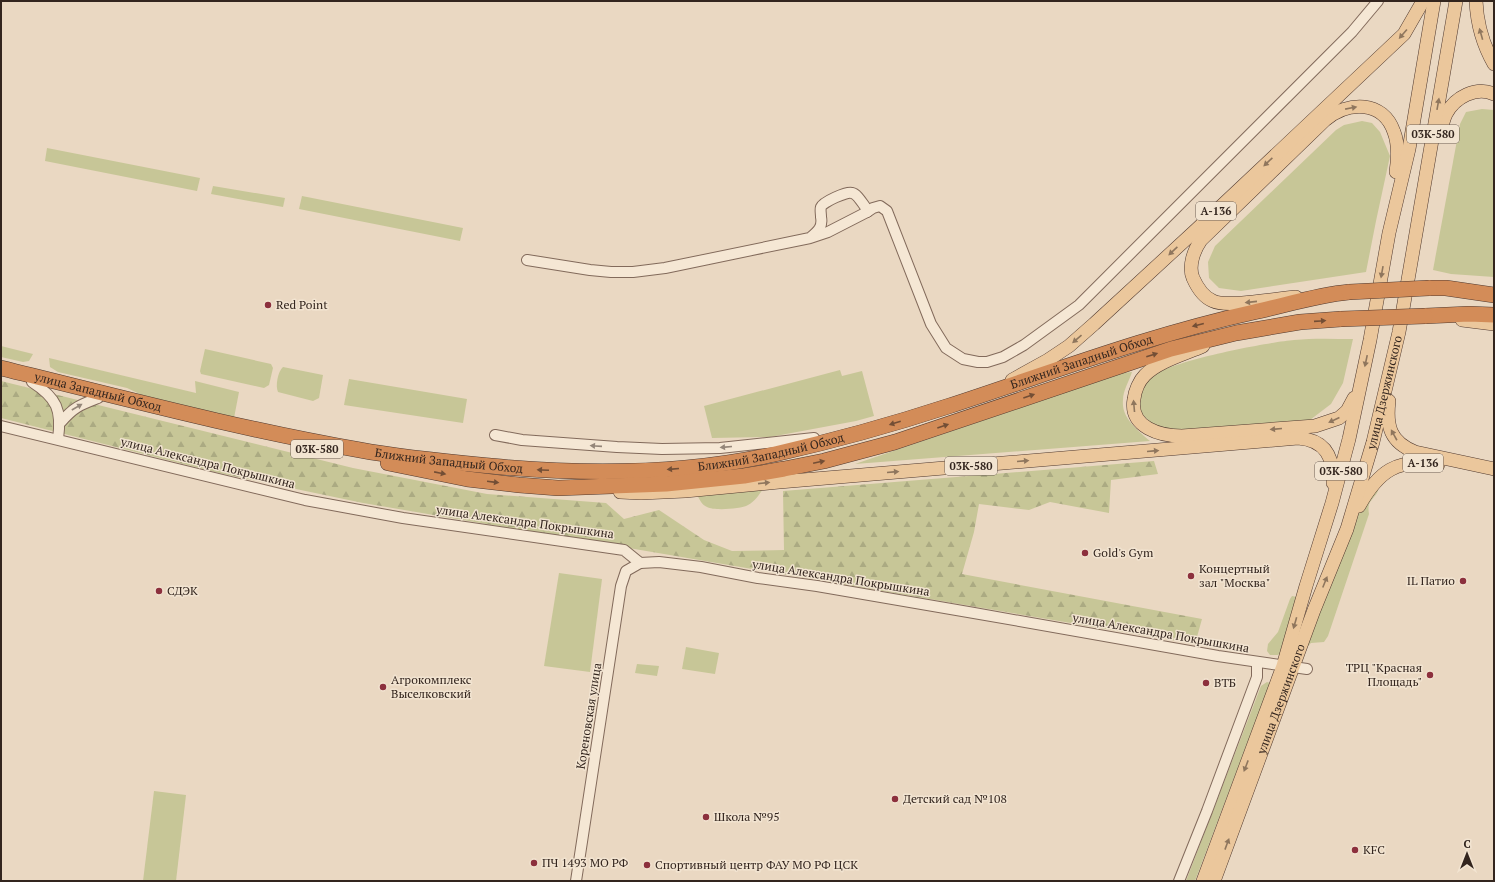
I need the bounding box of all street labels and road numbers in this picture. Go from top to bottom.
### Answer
road number: 03К-580 [1407,125,1459,143]
road number: А-136 [1196,202,1236,220]
street label: Ближний Западный Обход [1008,331,1154,392]
street label: улица Дзержинского [1363,334,1405,452]
street label: улица Западный Обход [32,368,163,414]
street label: Ближний Западный Обход [697,429,846,474]
street label: улица Александра Покрышкина [118,433,297,491]
road number: 03К-580 [291,440,343,458]
street label: Ближний Западный Обход [374,445,524,476]
road number: А-136 [1403,454,1443,472]
road number: 03К-580 [945,457,997,475]
road number: 03К-580 [1315,462,1367,480]
street label: улица Александра Покрышкина [434,501,615,541]
street label: улица Александра Покрышкина [750,556,931,599]
street label: улица Александра Покрышкина [1071,609,1251,655]
street label: улица Дзержинского [1253,641,1308,757]
street label: Кореновская улица [573,662,604,770]

